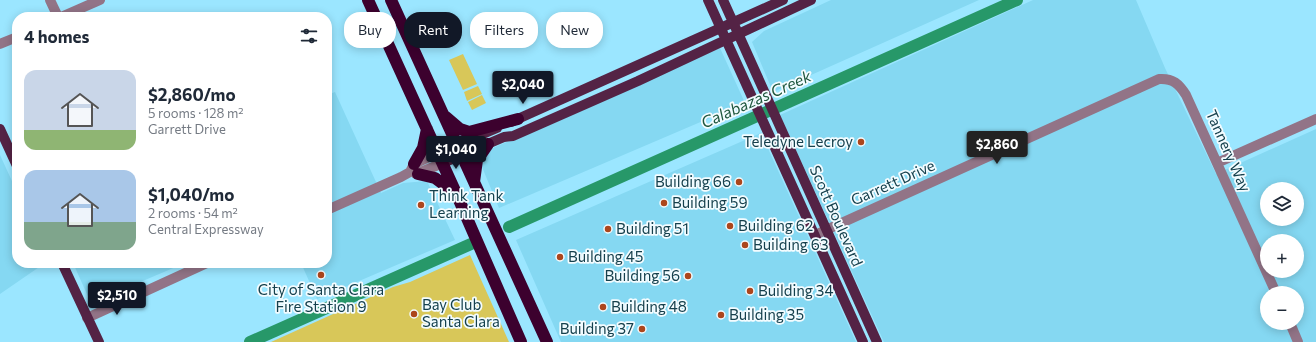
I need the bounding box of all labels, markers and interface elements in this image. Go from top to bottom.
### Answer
chip: Buy [344,12,396,48]
chip: Rent [404,12,462,48]
chip: Filters [470,12,538,48]
chip: New [546,12,603,48]
icon: filters [298,25,320,47]
text: 4 homes [24,26,89,47]
water label: Calabazas Creek [698,66,814,131]
pin: $2,040 [490,71,556,105]
text: $2,040 [501,76,545,92]
text: $2,860/mo [148,84,236,105]
icon: home [56,86,104,134]
text: 5 rooms · 128 m² [148,105,243,121]
street label: Tannery Way [1203,107,1255,195]
text: Garrett Drive [148,121,226,137]
pin: $2,860 [964,131,1030,165]
place label: Teledyne Lecroy [743,132,853,150]
pin: $1,040 [423,136,489,170]
text: $2,860 [976,136,1018,152]
marker: Teledyne Lecroy [856,137,866,147]
text: $1,040 [435,141,477,157]
street label: Garrett Drive [848,156,937,209]
street label: Scott Boulevard [807,162,867,269]
place label: Building 66 [655,172,731,190]
marker: Building 66 [734,177,744,187]
map controls [1260,182,1304,330]
button: layers [1260,182,1304,226]
text: $1,040/mo [148,184,234,205]
icon: home [56,186,104,234]
place label: Think Tank Learning [429,186,504,221]
place label: Building 59 [672,193,748,211]
marker: Building 59 [659,198,669,208]
marker: Think Tank Learning [416,200,426,210]
text: 2 rooms · 54 m² [148,205,238,221]
place label: Building 62 [738,216,813,234]
place label: Building 51 [616,219,689,237]
text: Central Expressway [148,221,264,237]
marker: Building 62 [725,221,735,231]
marker: Building 51 [603,224,613,234]
button: + [1260,234,1304,278]
place label: Building 63 [753,235,828,253]
marker: Building 63 [740,240,750,250]
place label: Building 45 [568,247,643,265]
marker: Building 45 [555,252,565,262]
place label: Building 56 [604,266,680,284]
marker: City of Santa Clara Fire Station 9 [316,270,326,280]
marker: Building 56 [683,271,693,281]
place label: City of Santa Clara Fire Station 9 [258,280,384,315]
place label: Building 34 [758,281,833,299]
pin: $2,510 [84,282,150,316]
marker: Building 34 [745,286,755,296]
button: − [1260,286,1304,330]
text: $2,510 [97,287,137,303]
place label: Bay Club Santa Clara [422,295,500,330]
place label: Building 48 [611,297,687,315]
marker: Building 48 [598,302,608,312]
place label: Building 35 [729,305,804,323]
marker: Bay Club Santa Clara [409,309,419,319]
marker: Building 35 [716,310,726,320]
place label: Building 37 [560,319,634,337]
marker: Building 37 [637,324,647,334]

